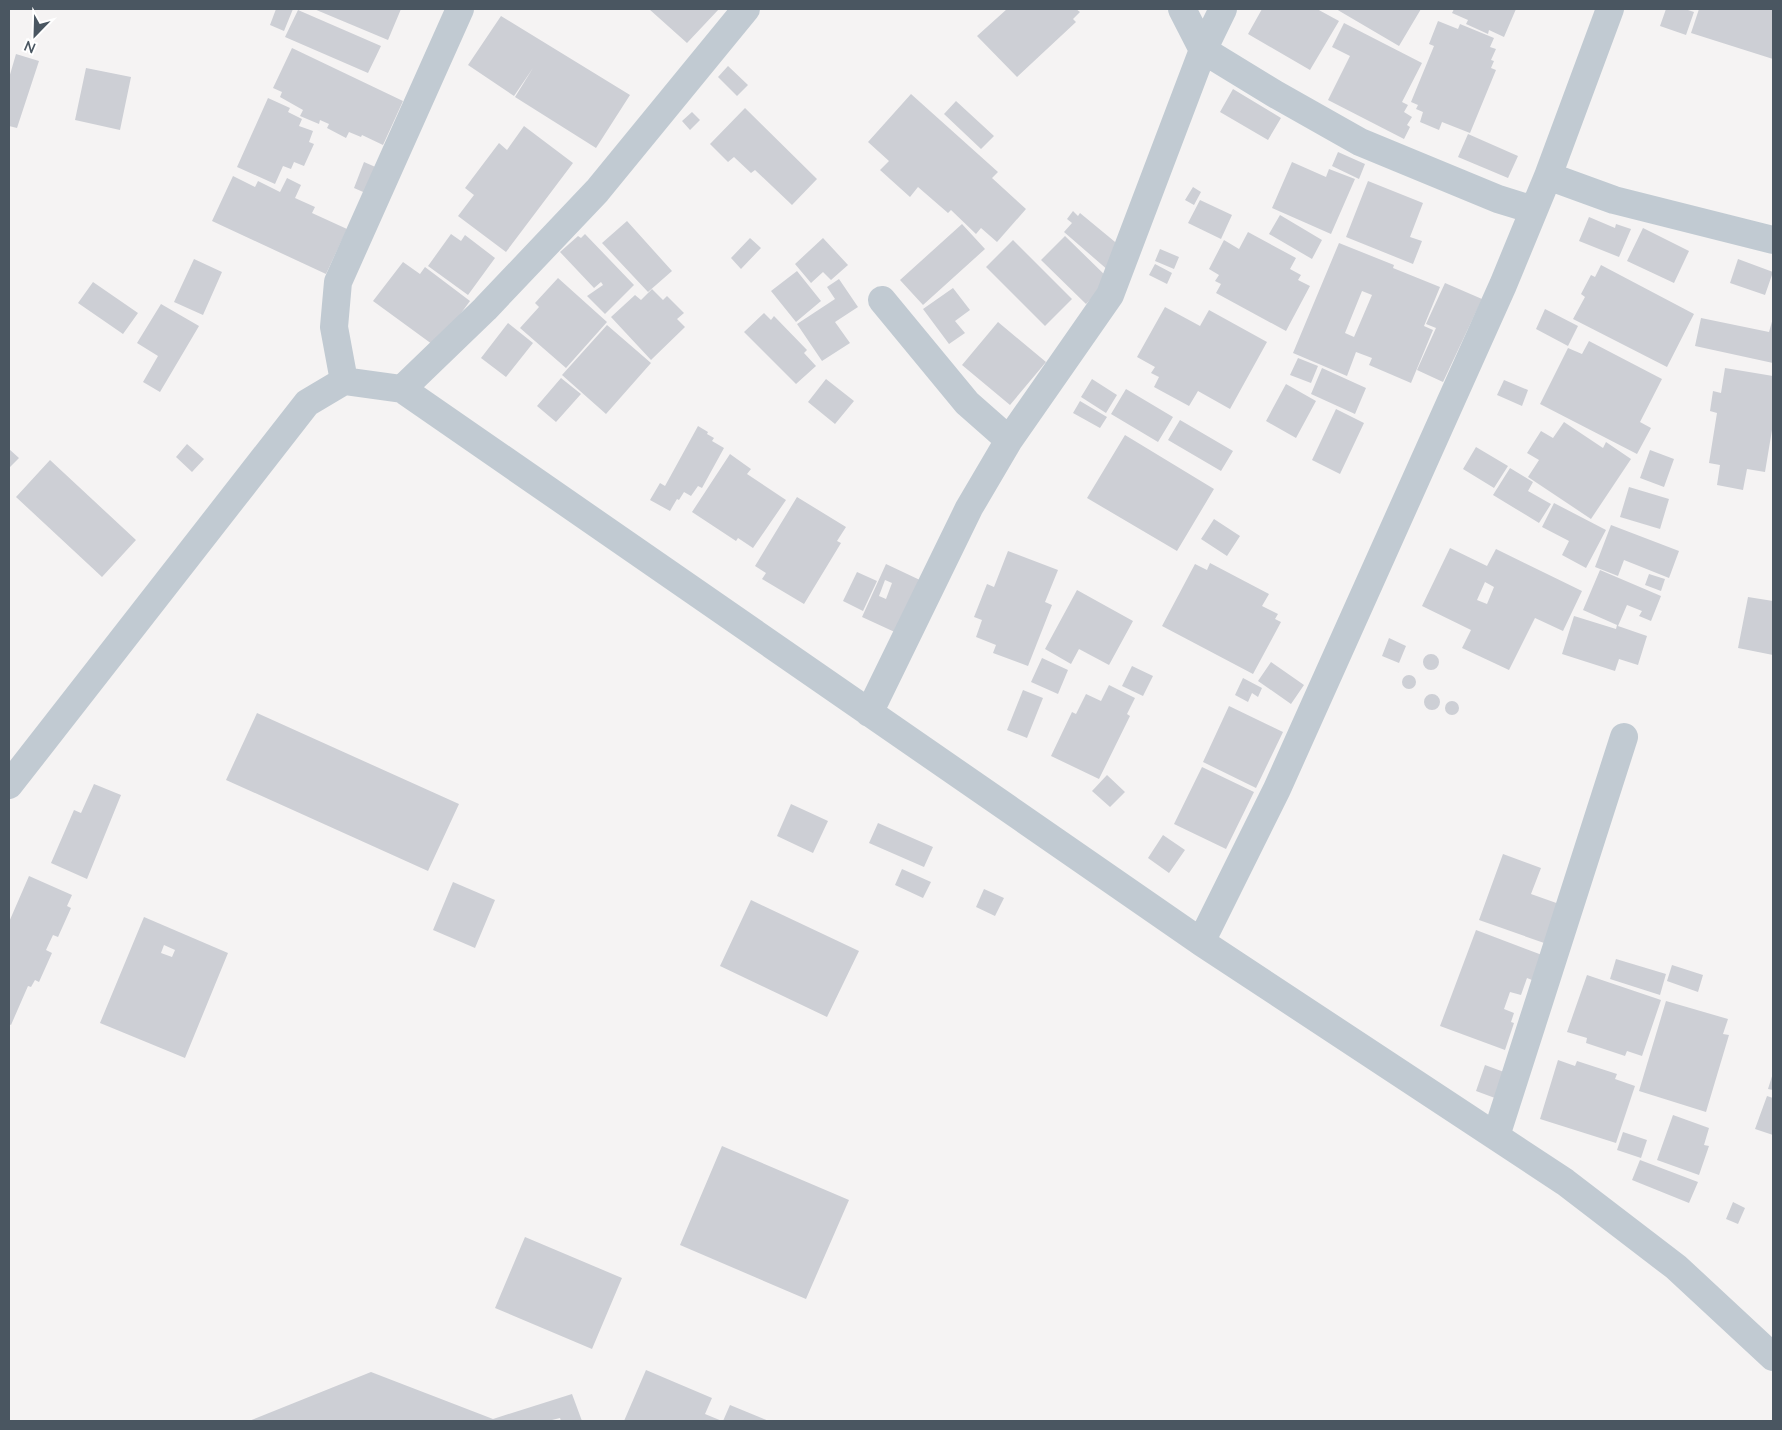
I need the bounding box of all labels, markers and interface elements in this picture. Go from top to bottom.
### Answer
north arrow [10,10,60,60]
text: N [21,37,38,57]

